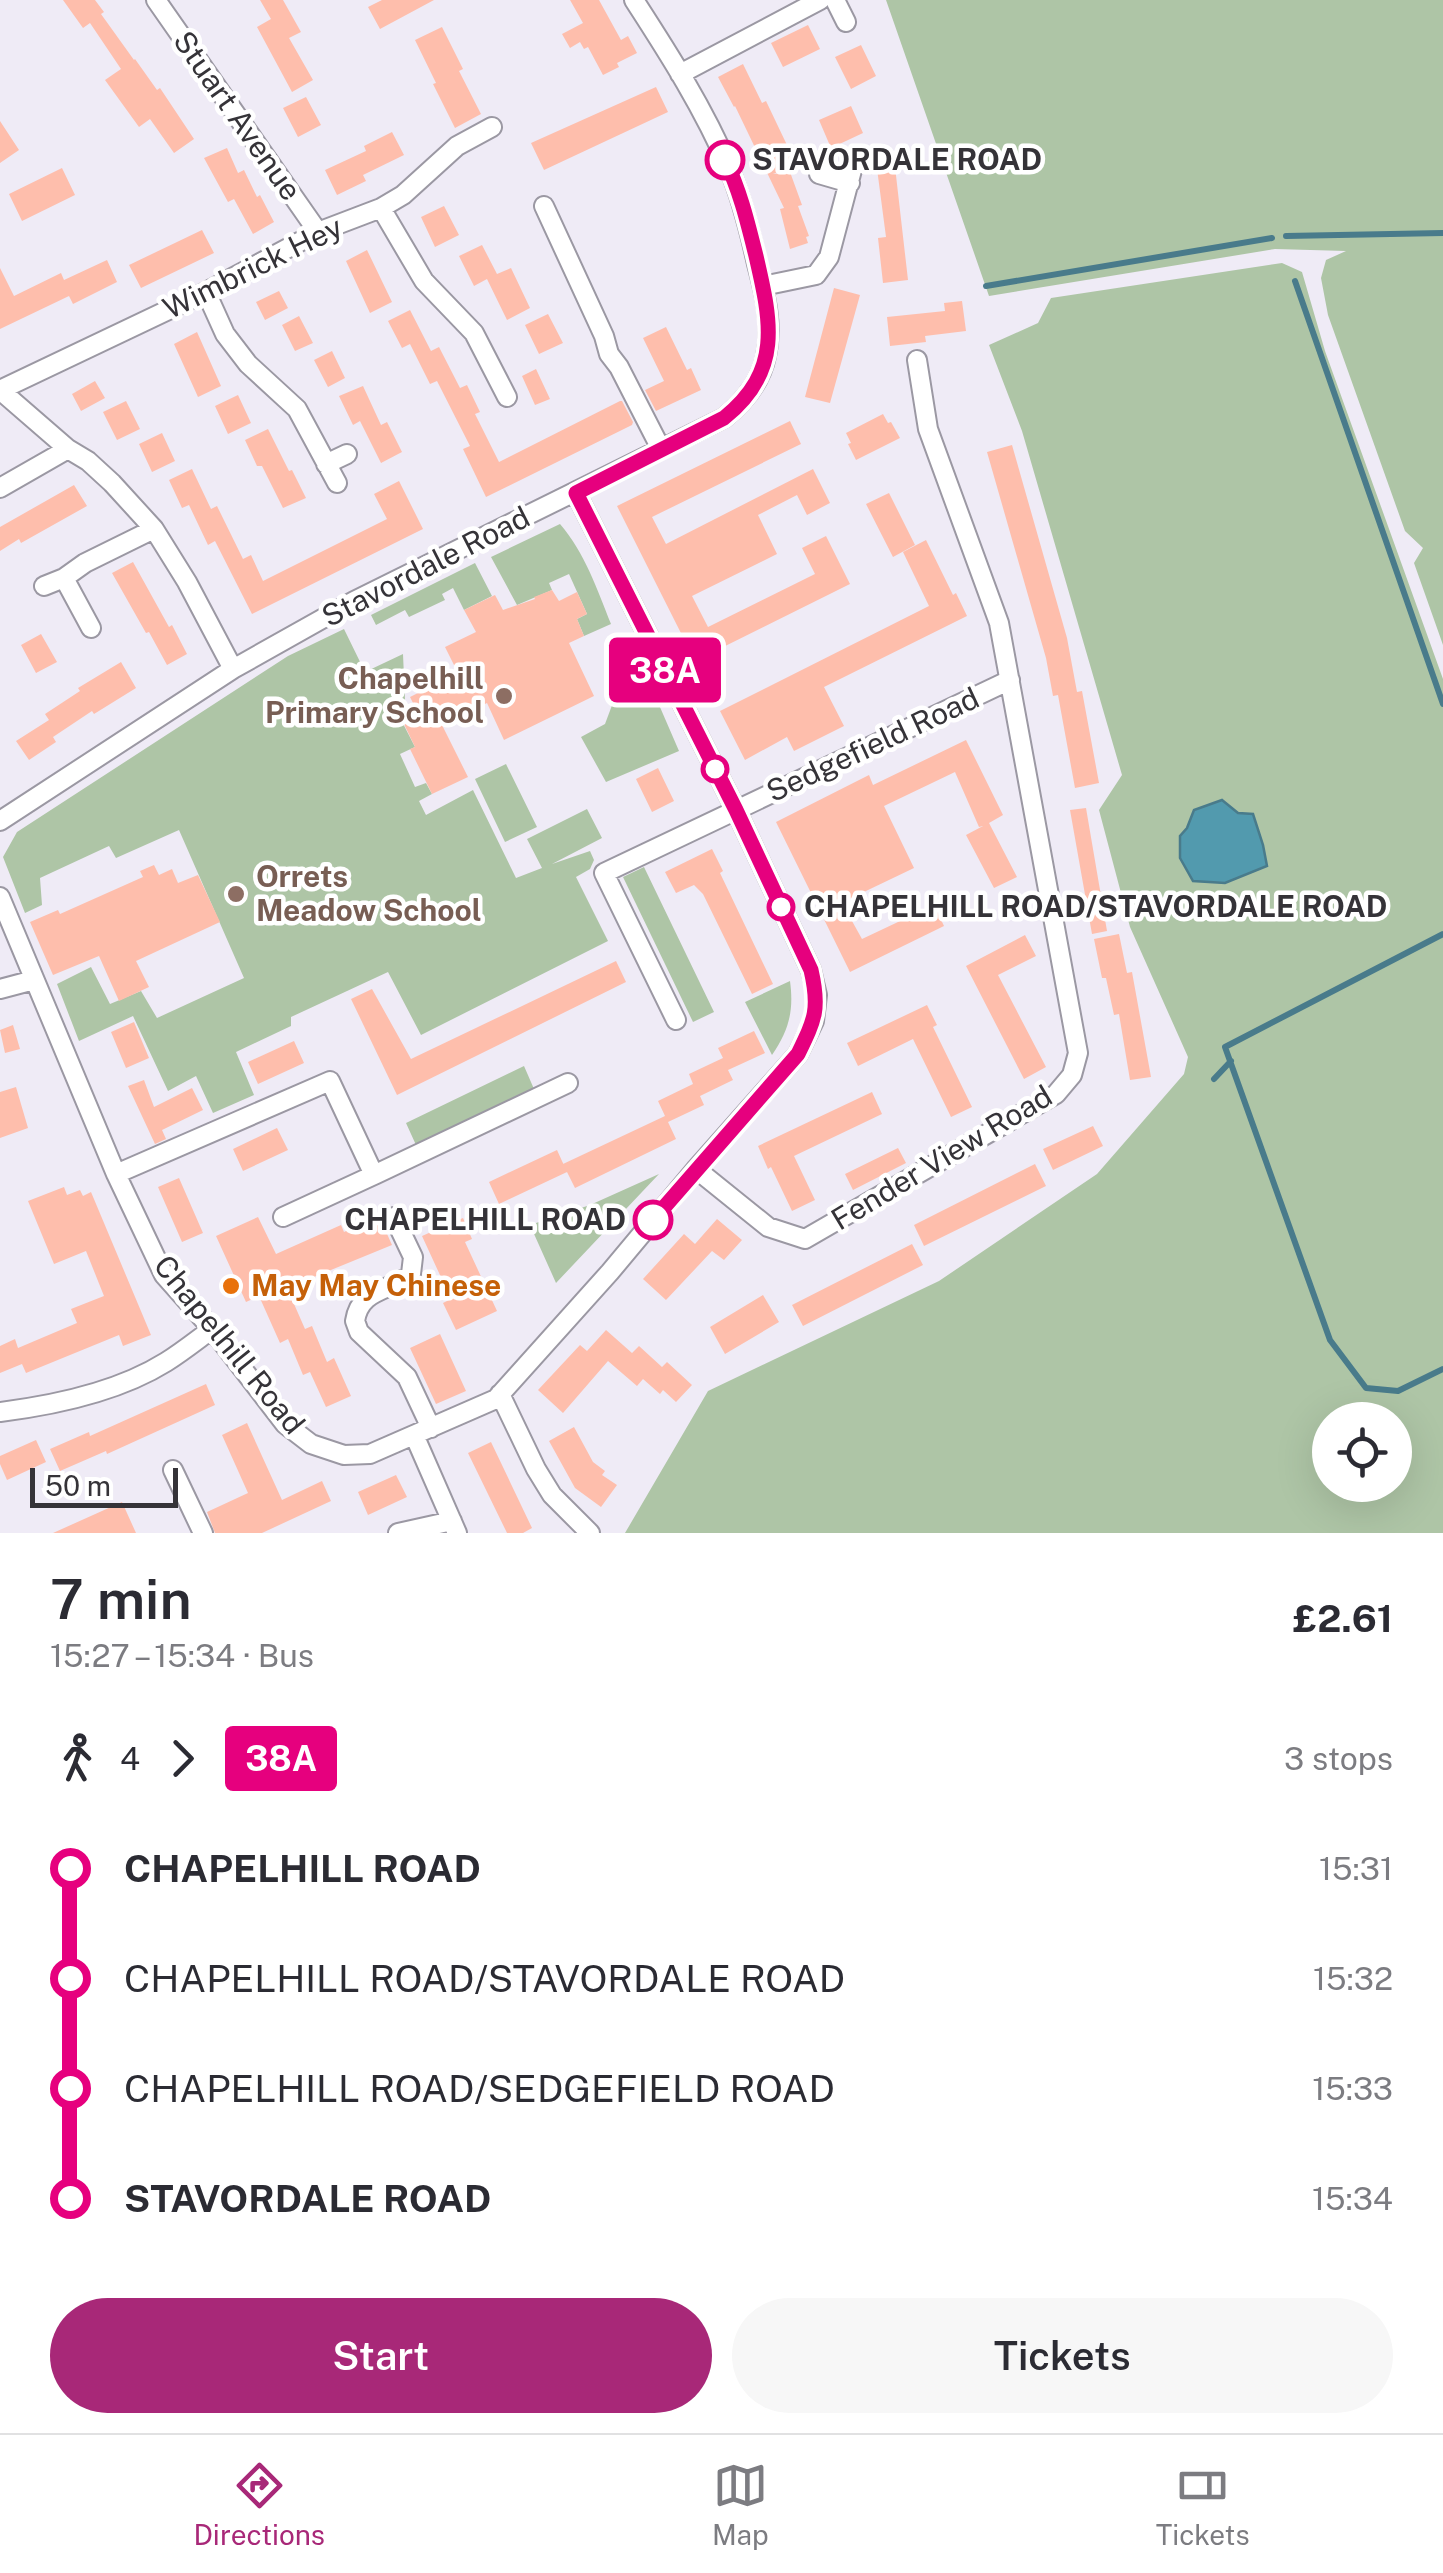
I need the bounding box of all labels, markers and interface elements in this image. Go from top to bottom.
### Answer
street label: Stuart Avenue [166,24,309,207]
marker: STAVORDALE ROAD [706,141,744,179]
place label: STAVORDALE ROAD [752,141,1042,177]
street label: Wimbrick Hey [157,208,348,326]
street label: Stavordale Road [316,498,535,634]
line badge: 38A [608,638,722,702]
text: 38A [629,650,701,691]
place label: Chapelhill Primary School [265,660,484,730]
street label: Sedgefield Road [761,679,985,809]
marker: Chapelhill Primary School [493,685,515,707]
unlabelled marker [702,756,728,782]
place label: Orrets Meadow School [256,858,482,928]
marker: Orrets Meadow School [225,883,247,905]
place label: CHAPELHILL ROAD/STAVORDALE ROAD [804,888,1387,924]
marker: CHAPELHILL ROAD/STAVORDALE ROAD [768,894,794,920]
street label: Fender View Road [825,1077,1058,1237]
place label: CHAPELHILL ROAD [344,1201,626,1237]
marker: CHAPELHILL ROAD [634,1201,672,1239]
street label: Chapelhill Road [147,1248,313,1441]
place label: May May Chinese [251,1267,501,1303]
marker: May May Chinese [220,1275,242,1297]
map controls [1312,1402,1412,1502]
button: locate [1312,1402,1412,1502]
scale bar [30,1463,178,1508]
text: 50 m [45,1469,111,1502]
text: 7 min [50,1567,192,1631]
text: £2.61 [1293,1596,1393,1641]
text: 15:27 – 15:34 · Bus [50,1637,314,1674]
icon: walk [50,1731,105,1786]
icon: forward [155,1731,210,1786]
text: 38A [245,1738,317,1779]
text: 4 [120,1740,140,1777]
text: 3 stops [1284,1740,1393,1777]
text: CHAPELHILL ROAD [124,1846,481,1891]
text: 15:31 [1319,1850,1393,1887]
text: CHAPELHILL ROAD/STAVORDALE ROAD [124,1956,845,2001]
text: 15:32 [1313,1960,1393,1997]
text: CHAPELHILL ROAD/SEDGEFIELD ROAD [124,2066,835,2111]
text: 15:33 [1312,2070,1393,2107]
text: STAVORDALE ROAD [124,2176,491,2221]
text: 15:34 [1312,2180,1393,2217]
button: Start [50,2298,712,2413]
button: Tickets [732,2298,1393,2413]
tab: Directions [193,2458,325,2551]
tab: Map [712,2458,769,2551]
tab: Tickets [1156,2458,1250,2551]

